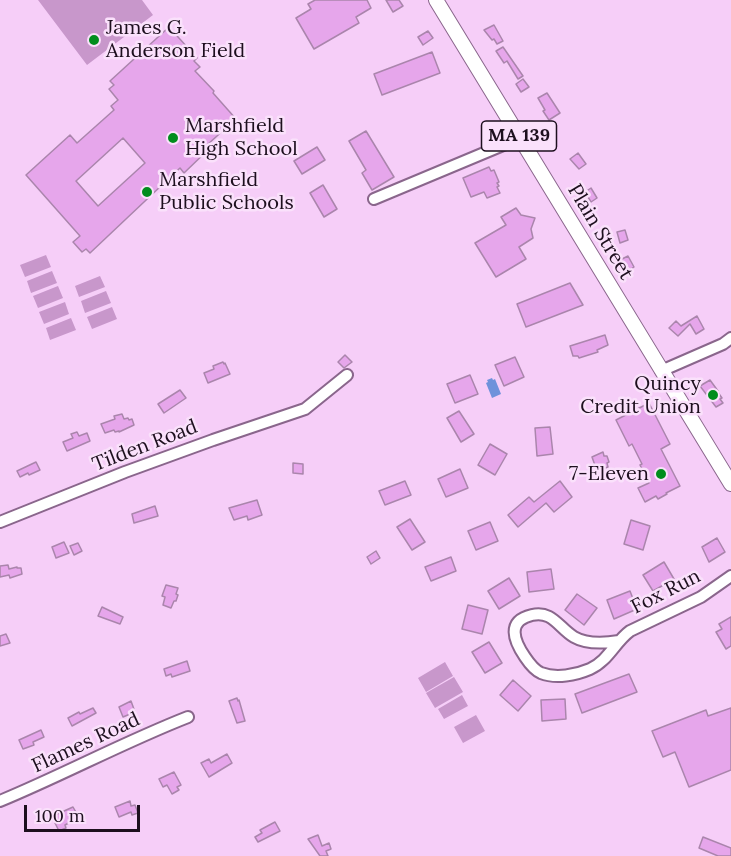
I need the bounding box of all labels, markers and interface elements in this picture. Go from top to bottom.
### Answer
place label: James G. Anderson Field [106,16,245,63]
marker: James G. Anderson Field [87,33,101,47]
place label: Marshfield High School [185,114,298,161]
road number: MA 139 [482,121,556,151]
marker: Marshfield High School [166,131,180,145]
place label: Marshfield Public Schools [159,168,294,215]
street label: Plain Street [562,180,638,284]
marker: Marshfield Public Schools [140,185,154,199]
place label: Quincy Credit Union [580,372,701,419]
marker: Quincy Credit Union [706,388,720,402]
street label: Tilden Road [89,415,201,477]
place label: 7-Eleven [569,462,649,486]
marker: 7-Eleven [654,467,668,481]
street label: Fox Run [627,564,705,620]
street label: Flames Road [28,708,144,778]
scale bar [27,793,142,831]
text: 100 m [35,804,85,827]

